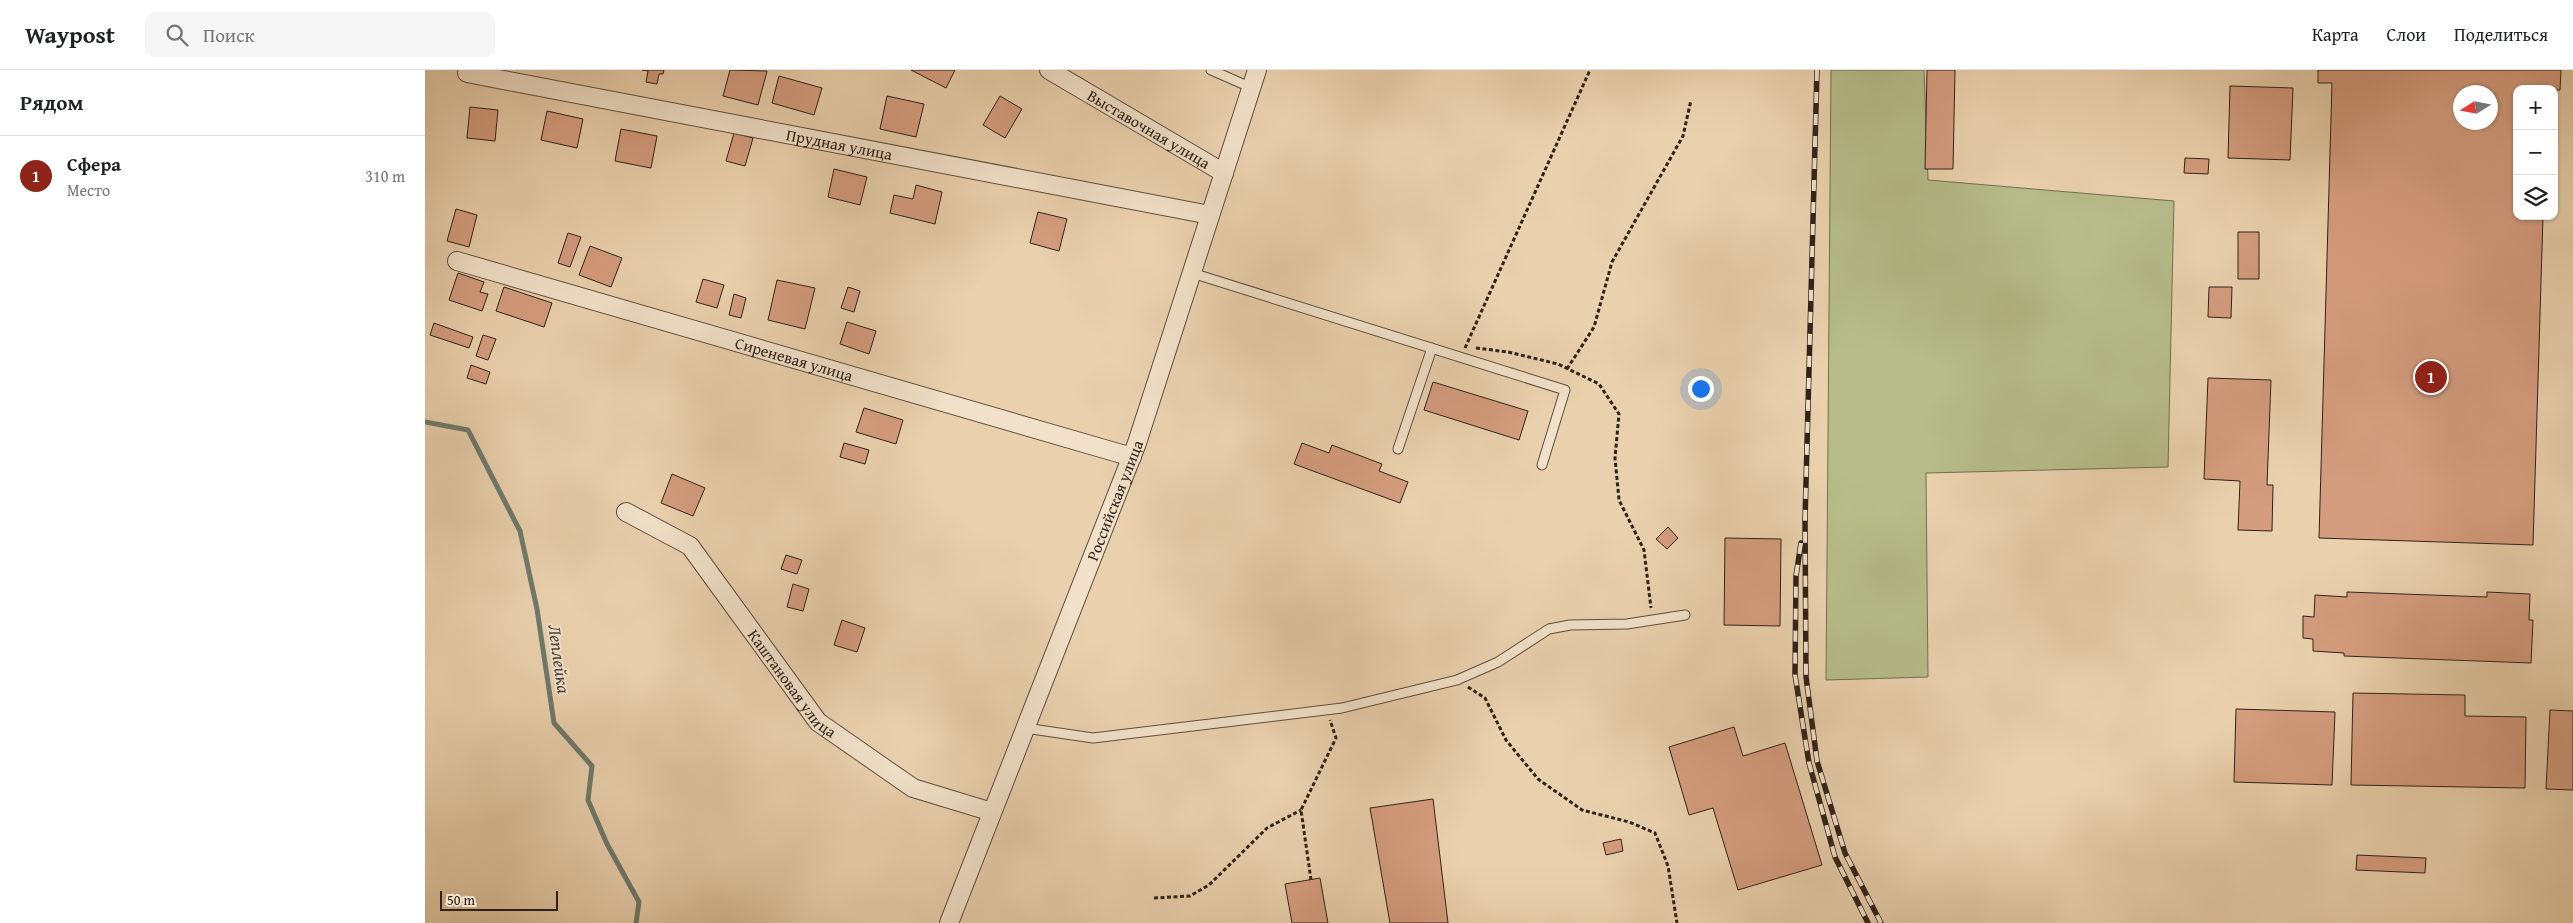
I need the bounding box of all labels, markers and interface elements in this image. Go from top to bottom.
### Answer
search box [145,12,495,57]
text: Waypost [25,17,115,52]
icon: search [163,21,191,49]
text: Поиск [203,21,255,49]
text: Карта [2312,21,2359,48]
text: Слои [2387,21,2426,48]
text: Поделиться [2454,21,2548,48]
street label: Выставочная улица [1083,83,1215,175]
north arrow [2453,85,2498,130]
map controls [2513,85,2558,220]
button: + [2513,85,2558,130]
text: Рядом [20,87,83,118]
street label: Прудная улица [784,122,895,166]
button: − [2513,130,2558,175]
text: Сфера [67,150,121,178]
text: 1 [32,164,40,188]
text: 310 m [365,164,405,188]
button: layers [2513,175,2558,220]
text: Место [67,178,110,202]
street label: Сиреневая улица [732,330,856,387]
pin: 1 [2415,358,2447,396]
your location [1688,376,1714,402]
street label: Российская улица [1080,436,1149,564]
water label: Леплейка [541,623,578,696]
street label: Каштановая улица [742,624,842,744]
scale bar [440,888,557,911]
text: 50 m [447,890,475,910]

